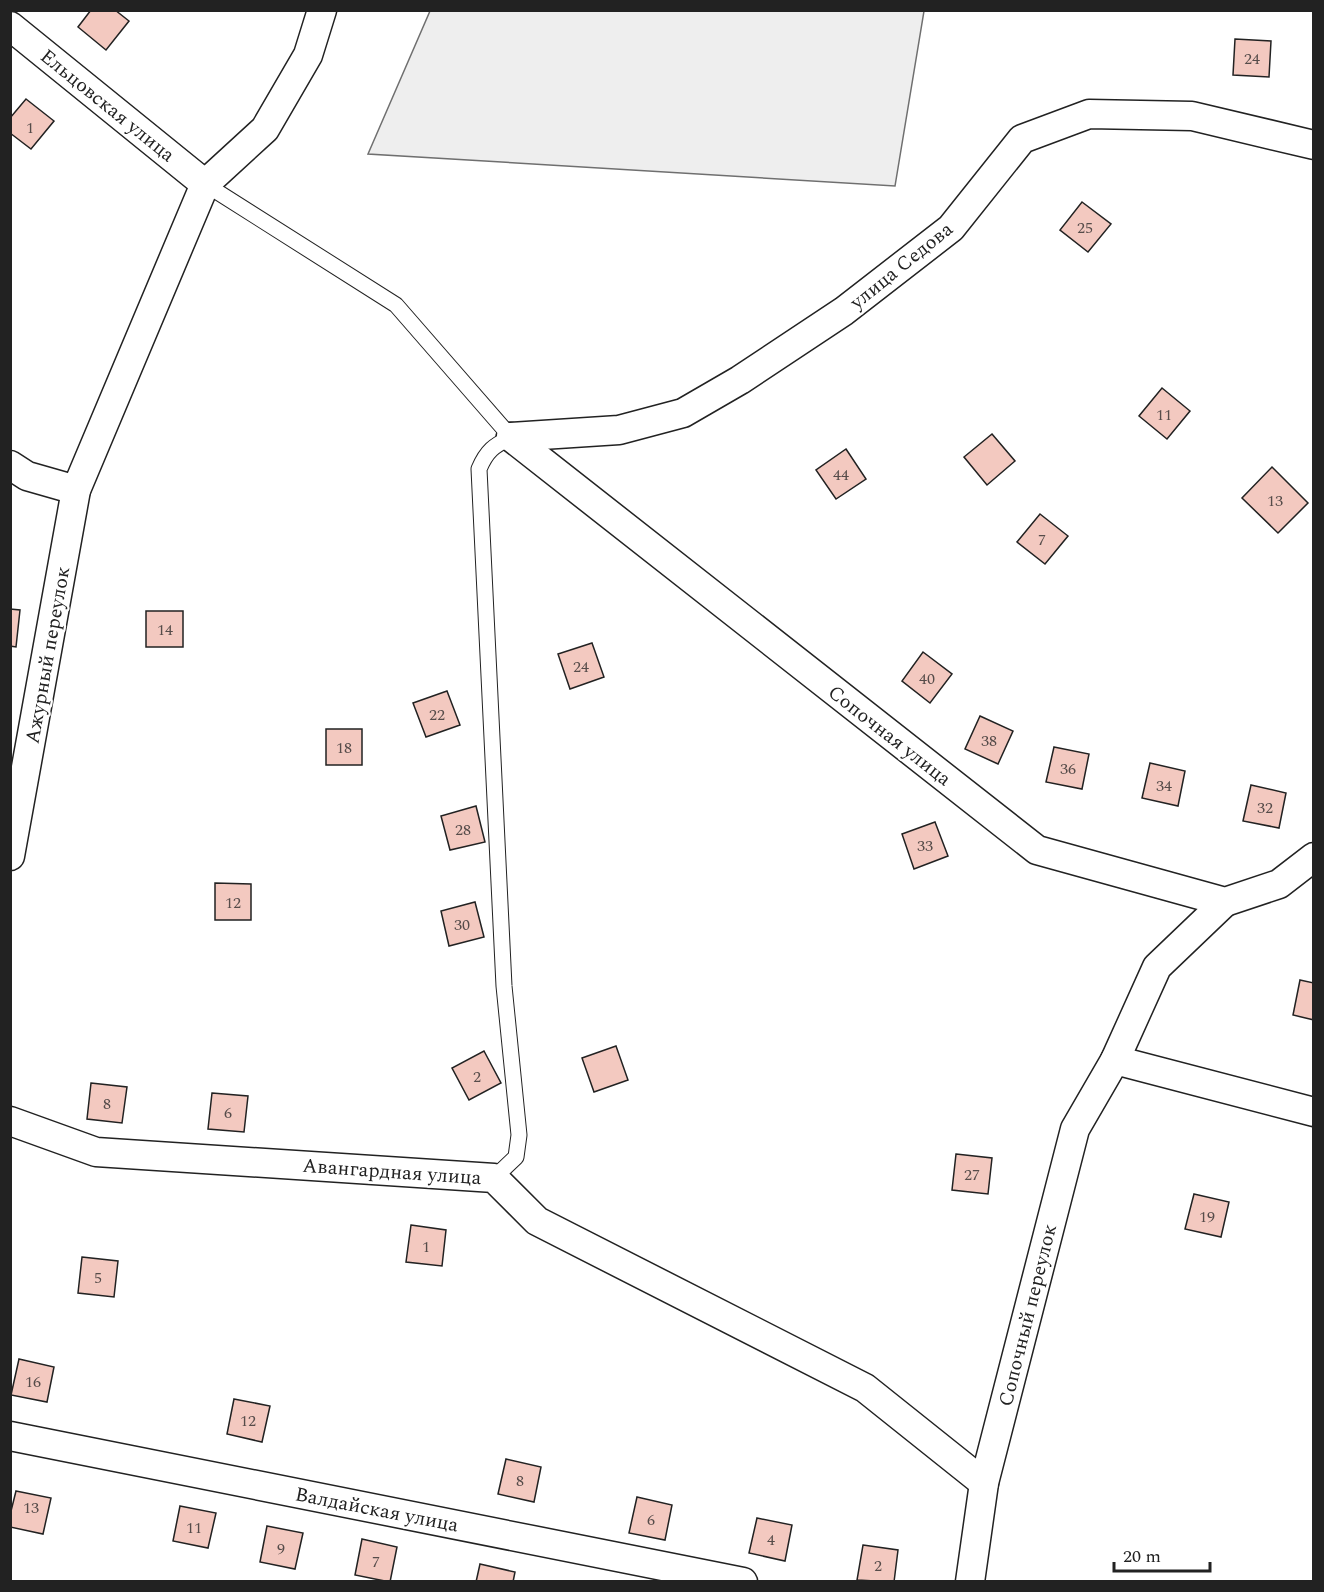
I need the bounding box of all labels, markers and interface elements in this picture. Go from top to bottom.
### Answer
street label: Ельцовская улица [33,42,182,170]
house number: 24 [1244,47,1260,71]
house number: 1 [26,116,34,140]
street label: улица Седова [843,215,960,317]
house number: 25 [1077,216,1093,240]
house number: 11 [1156,403,1172,427]
house number: 44 [833,463,849,487]
house number: 13 [1267,489,1283,513]
house number: 7 [1038,528,1046,552]
street label: Ажурный переулок [18,564,78,746]
house number: 14 [157,618,173,642]
house number: 24 [573,655,589,679]
house number: 40 [919,667,935,691]
street label: Сопочная улица [821,678,958,794]
house number: 22 [429,703,445,727]
house number: 38 [981,729,997,753]
house number: 18 [336,736,352,760]
house number: 36 [1060,757,1076,781]
house number: 34 [1156,774,1172,798]
house number: 32 [1257,796,1273,820]
house number: 28 [455,818,471,842]
house number: 33 [917,834,933,858]
house number: 12 [225,891,241,915]
house number: 30 [454,913,470,937]
house number: 2 [473,1065,481,1089]
house number: 8 [103,1092,111,1116]
house number: 6 [224,1101,232,1125]
street label: Авангардная улица [301,1151,483,1193]
house number: 27 [964,1163,980,1187]
house number: 19 [1199,1205,1215,1229]
street label: Сопочный переулок [991,1221,1065,1410]
house number: 1 [422,1235,430,1259]
house number: 5 [94,1266,102,1290]
house number: 16 [25,1370,41,1394]
house number: 12 [240,1409,256,1433]
house number: 8 [516,1469,524,1493]
street label: Валдайская улица [292,1479,461,1541]
house number: 13 [23,1496,39,1520]
house number: 6 [647,1508,655,1532]
house number: 11 [186,1516,202,1540]
house number: 4 [767,1528,775,1552]
scale bar [1114,1535,1210,1573]
house number: 9 [277,1537,285,1561]
text: 20 m [1123,1543,1161,1570]
house number: 7 [372,1550,380,1574]
house number: 2 [874,1554,882,1578]

